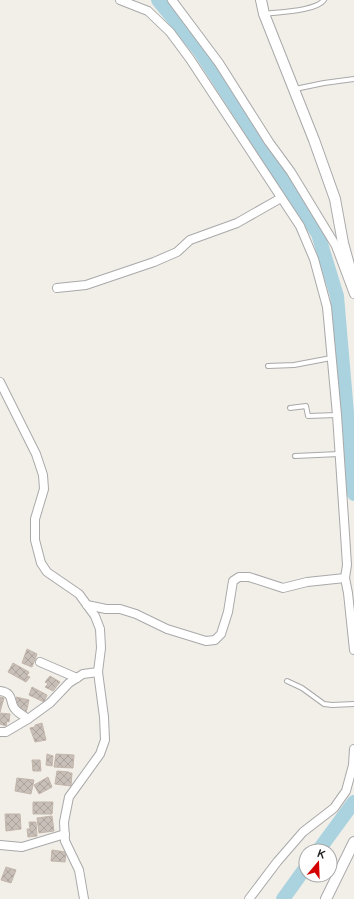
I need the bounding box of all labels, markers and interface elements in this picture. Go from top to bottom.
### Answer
north arrow [298,843,338,883]
text: K [315,847,327,862]

